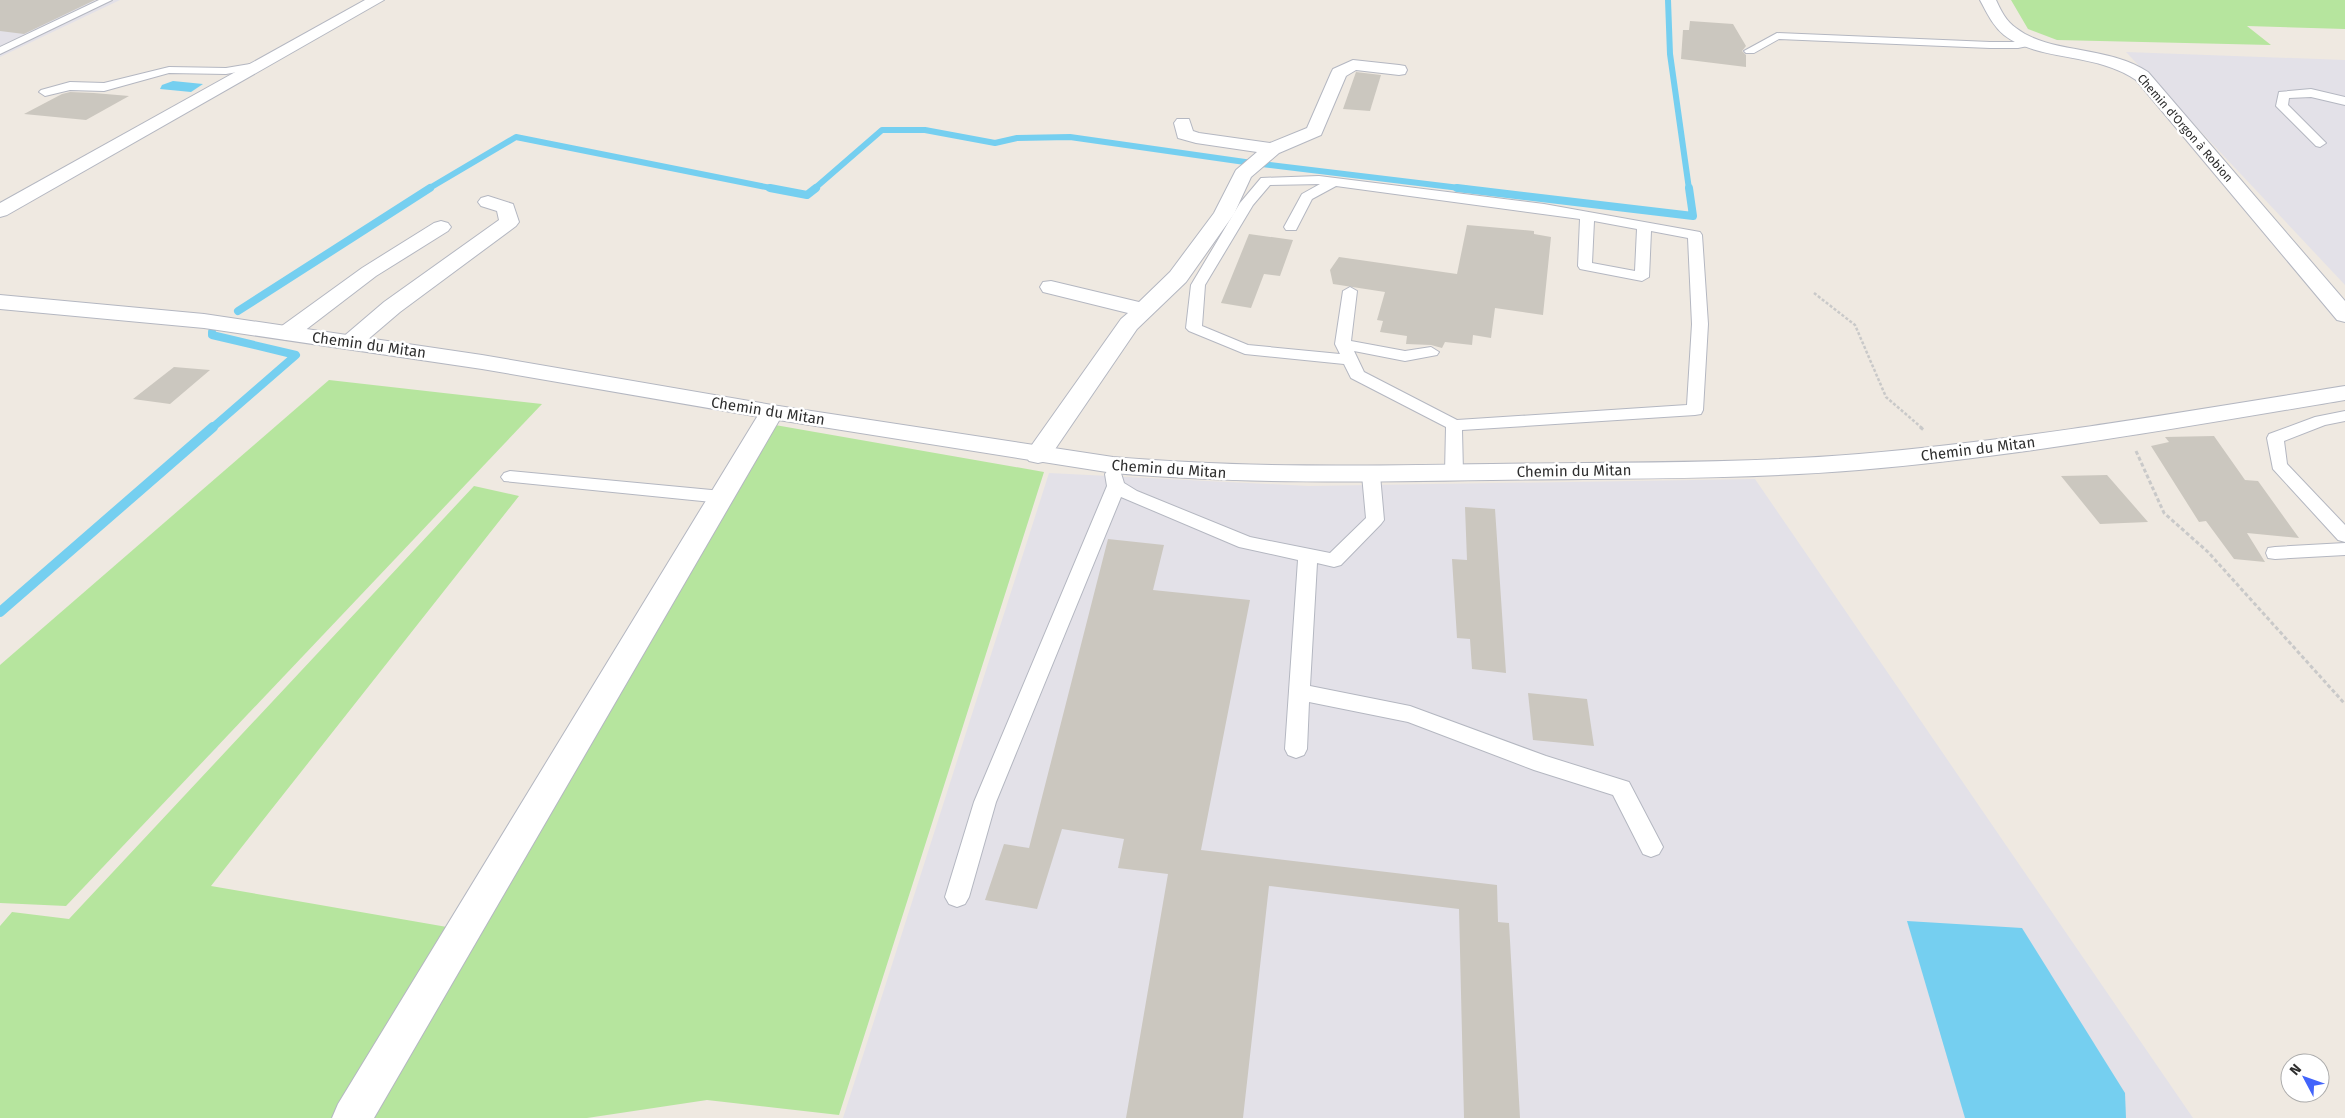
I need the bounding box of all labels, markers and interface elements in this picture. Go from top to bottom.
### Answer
street label: Chemin d'Orgon à Robion [2134,71,2236,185]
street label: Chemin du Mitan [311,328,427,362]
street label: Chemin du Mitan [710,393,826,429]
street label: Chemin du Mitan [1920,433,2036,465]
street label: Chemin du Mitan [1111,456,1227,482]
street label: Chemin du Mitan [1516,461,1632,481]
north arrow [2280,1053,2330,1103]
text: N [2286,1061,2305,1079]

